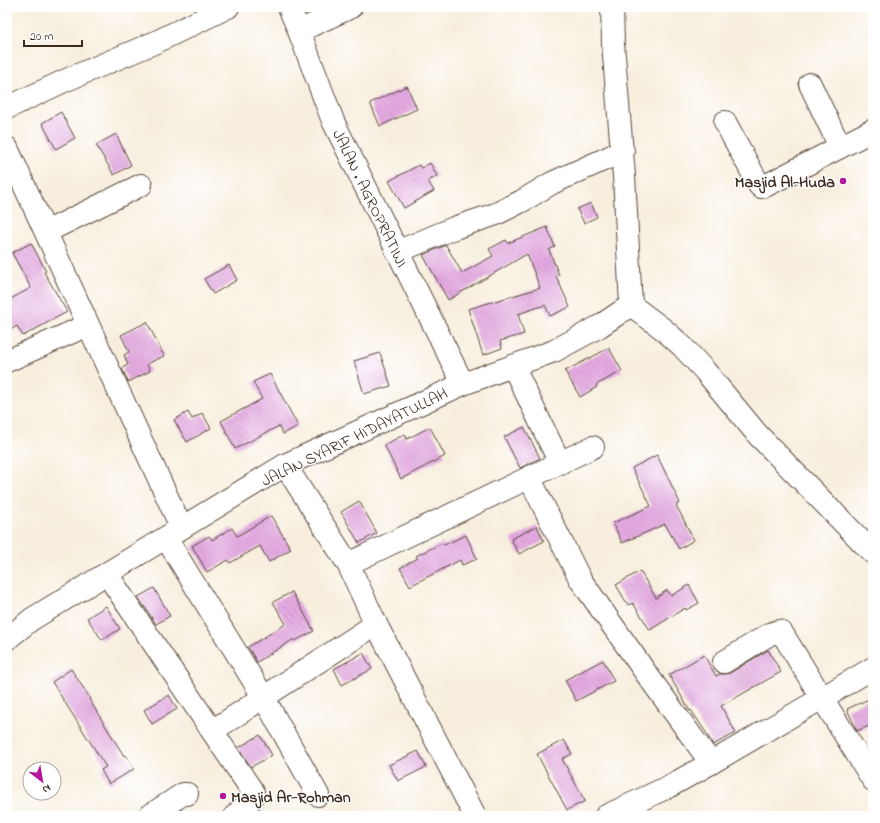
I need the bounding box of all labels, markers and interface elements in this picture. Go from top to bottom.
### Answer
scale bar [24,22,82,48]
text: 20 m [30,28,53,46]
street label: JALAN . AGROPRATIWI [325,126,413,272]
place label: Masjid Al-Huda [735,171,835,195]
marker: Masjid Al-Huda [838,176,848,186]
street label: JALAN SYARIF HIDAYATULLAH [258,382,452,493]
north arrow [22,761,62,801]
text: N [39,780,54,797]
place label: Masjid Ar-Rohman [231,786,351,810]
marker: Masjid Ar-Rohman [218,791,228,801]

